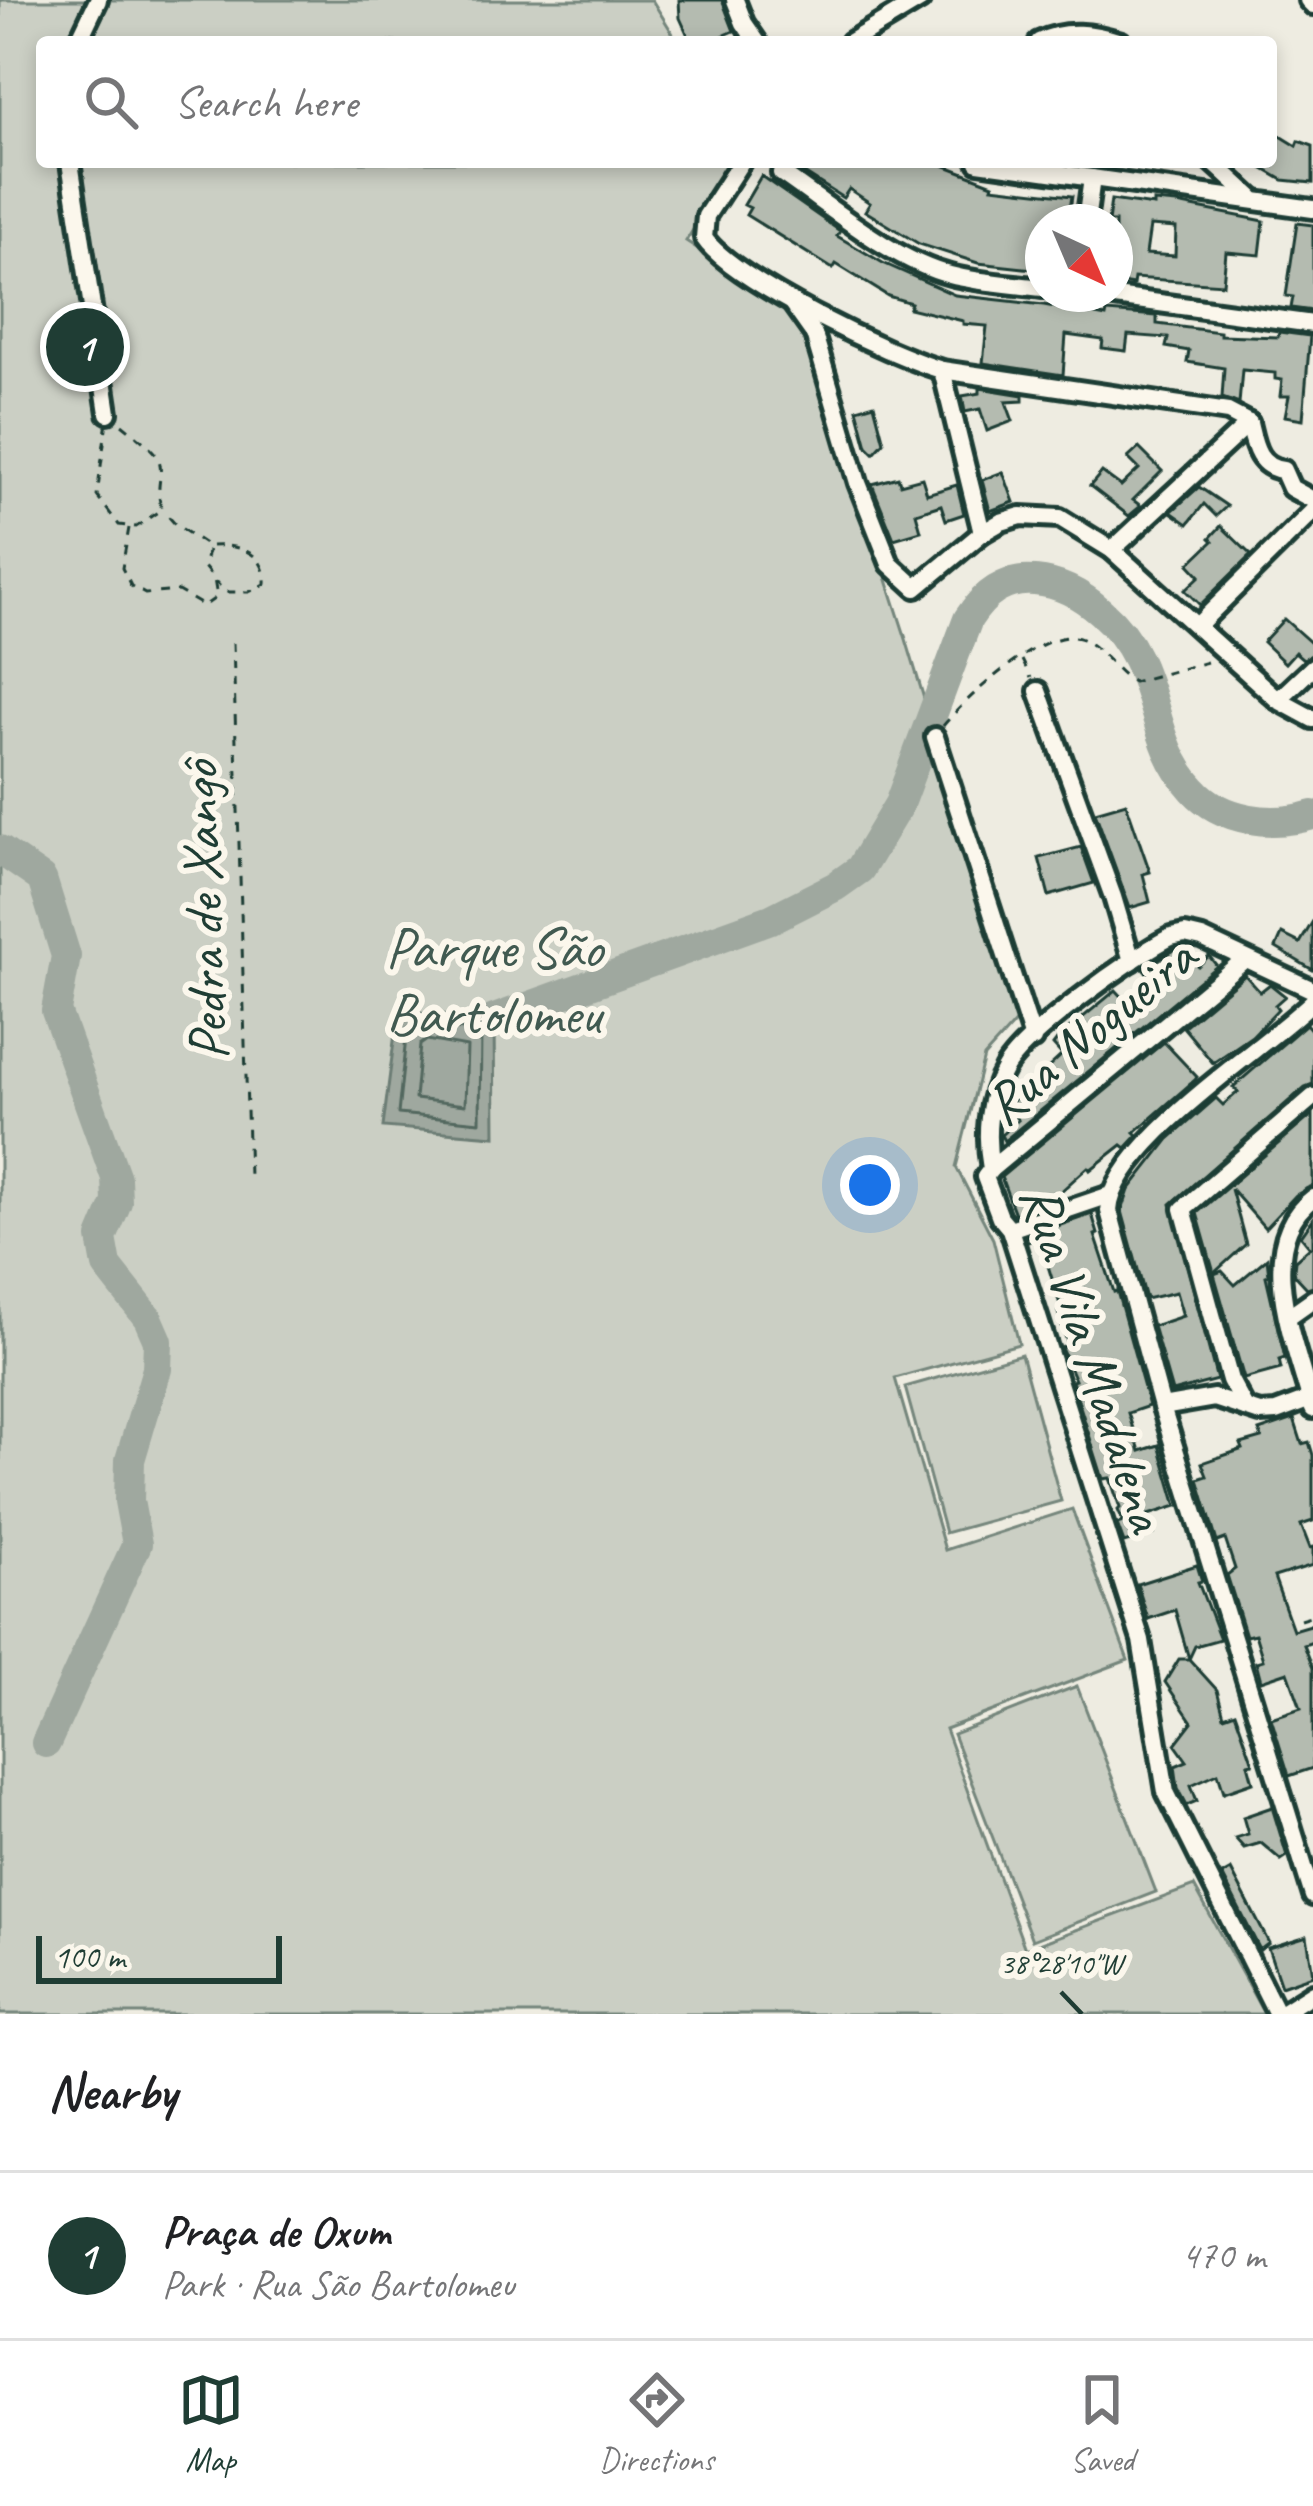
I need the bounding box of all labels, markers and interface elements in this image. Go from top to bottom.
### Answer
search box [36,36,1277,168]
icon: search [78,69,144,135]
text: Search here [174,74,357,131]
north arrow [1025,204,1133,312]
pin: 1 [46,302,124,392]
street label: Pedra de Xangô [162,754,244,1062]
park label: Parque São Bartolomeu [385,912,606,1050]
street label: Rua Nogueira [969,919,1214,1140]
your location [840,1155,900,1215]
street label: Rua Vila Madalena [1004,1175,1185,1543]
scale bar [36,1930,282,1983]
text: 100 m [54,1936,125,1978]
text: 38°28'10"W [1000,1944,1127,1982]
text: Nearby [48,2060,176,2124]
text: Praça de Oxum [162,2203,390,2260]
text: 1 [78,2231,96,2280]
text: 470 m [1181,2231,1265,2280]
text: Park · Rua São Bartolomeu [162,2260,514,2309]
tab: Map [178,2367,244,2481]
tab: Directions [599,2367,714,2481]
tab: Saved [1069,2367,1135,2481]

